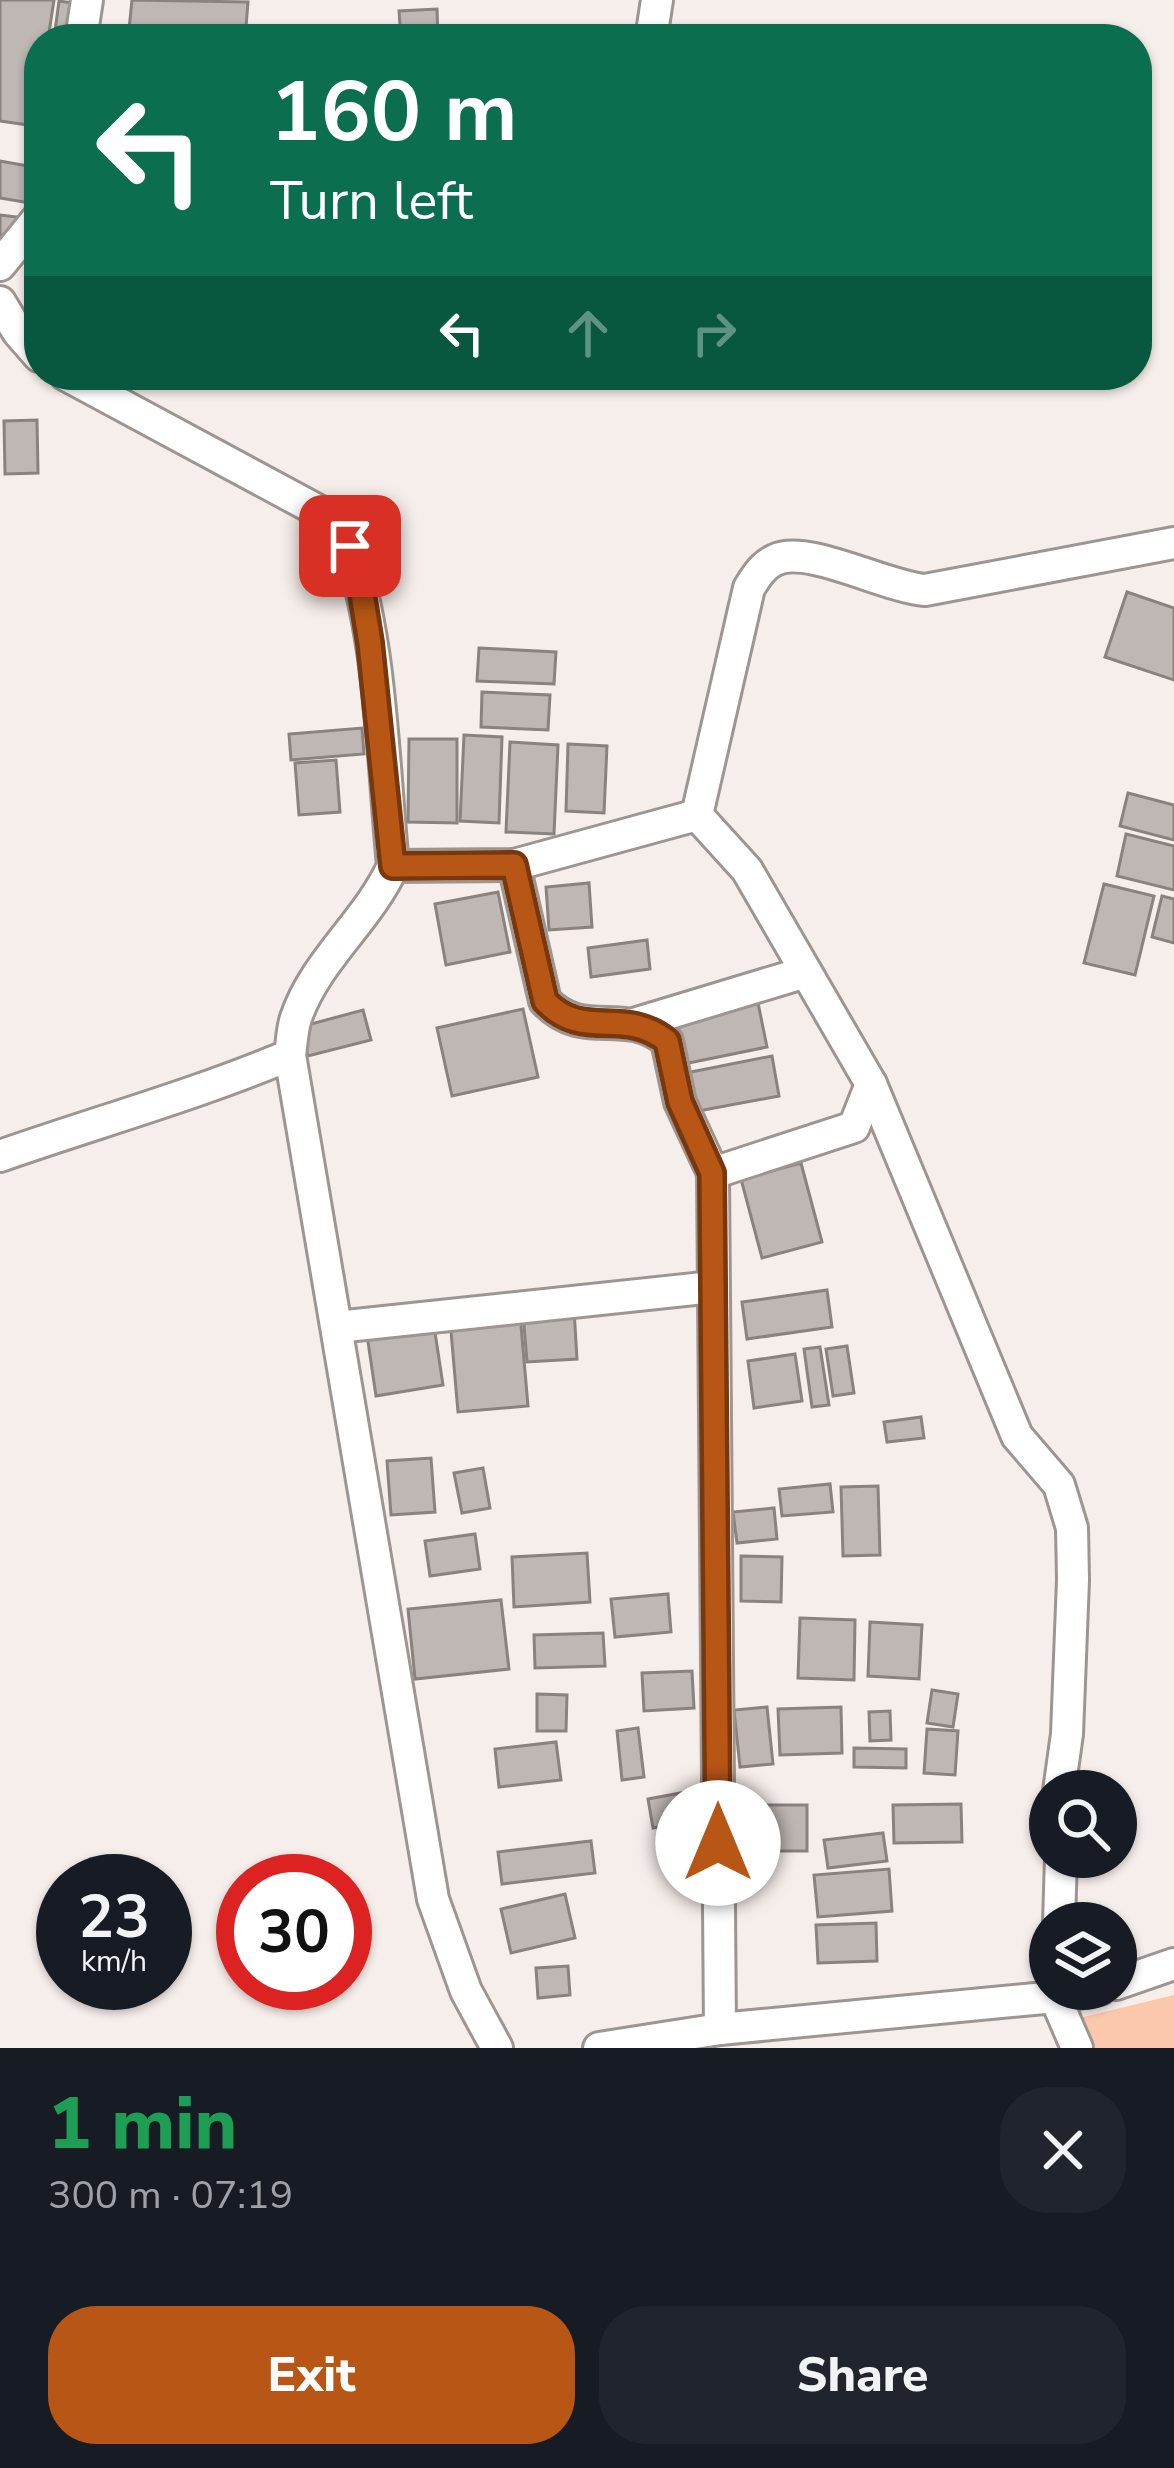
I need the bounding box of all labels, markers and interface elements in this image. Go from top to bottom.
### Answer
text: 160 m [270,55,518,170]
icon: left [72,72,228,228]
text: Turn left [270,164,473,238]
icon: left [429,300,495,366]
icon: ahead [555,300,621,366]
icon: right [681,300,747,366]
pin [299,495,401,597]
icon: arrive [317,513,383,579]
map controls [1029,1770,1137,2010]
button: search [1029,1770,1137,1878]
position arrow [655,1780,781,1906]
speed limit sign: 30 [216,1854,372,2010]
text: 23 [78,1876,150,1958]
button: layers [1029,1902,1137,2010]
text: km/h [81,1941,147,1982]
text: 1 min [48,2075,237,2173]
button: close [1000,2087,1126,2213]
text: 300 m · 07:19 [48,2169,293,2222]
button: Exit [48,2306,575,2444]
button: Share [599,2306,1126,2444]

